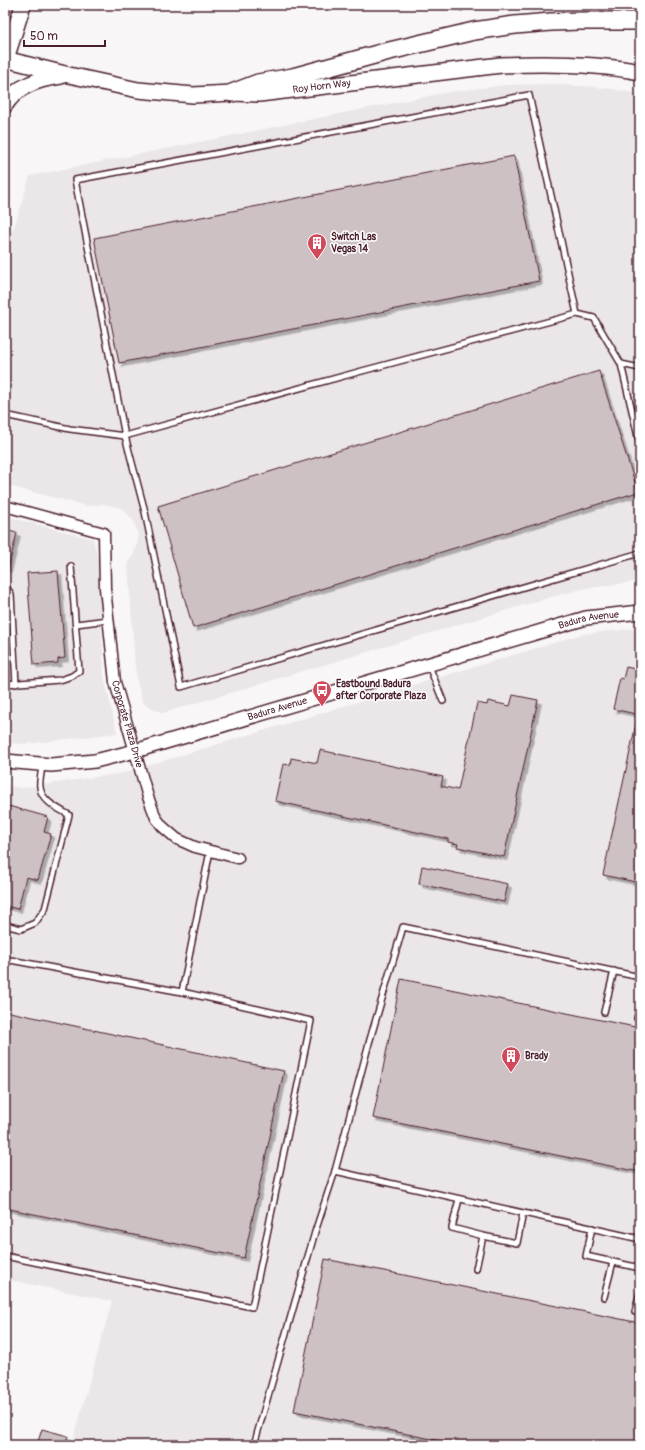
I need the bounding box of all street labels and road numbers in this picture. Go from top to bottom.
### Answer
street label: Roy Horn Way [292,77,352,96]
street label: Badura Avenue [557,608,619,632]
street label: Corporate Plaza Drive [109,679,145,769]
street label: Badura Avenue [246,695,309,723]

